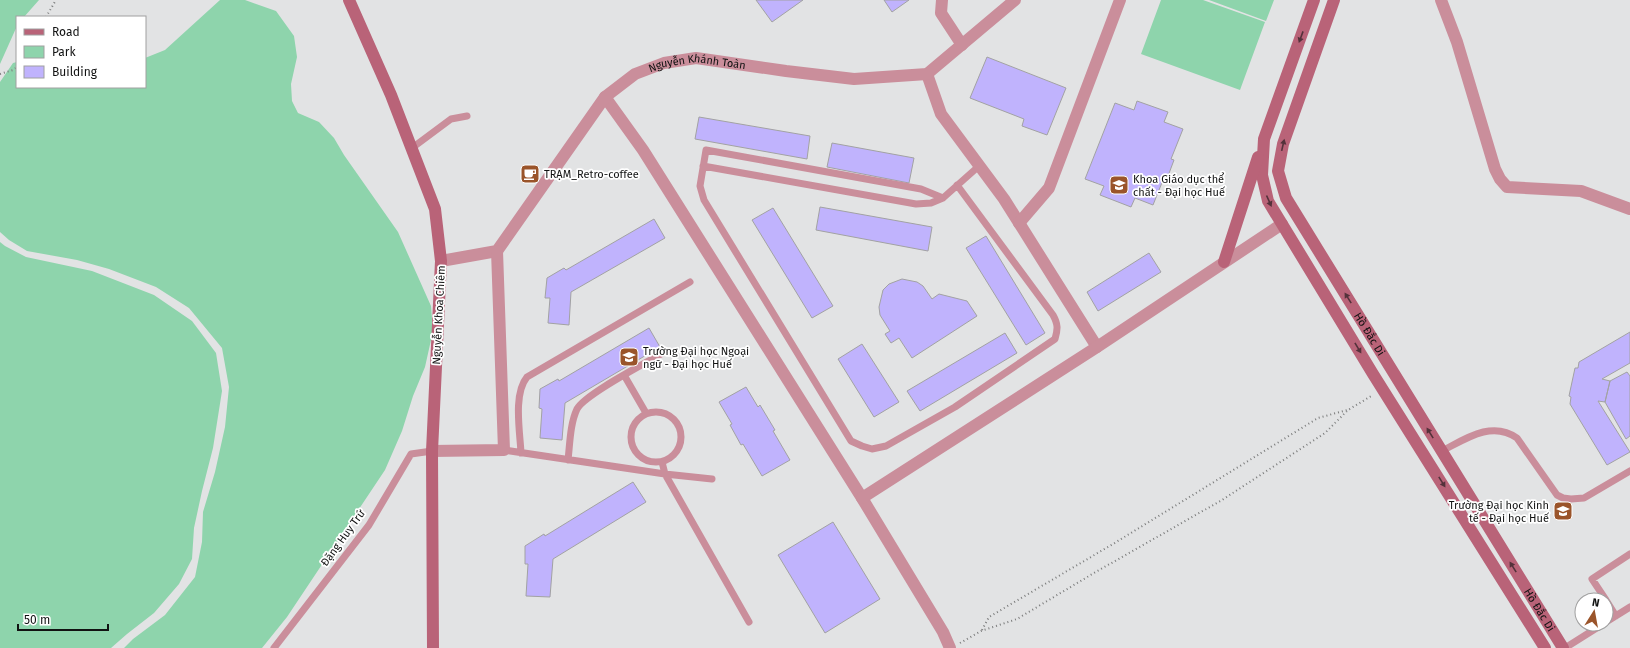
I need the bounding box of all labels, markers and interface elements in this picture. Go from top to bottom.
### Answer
legend [16,16,146,88]
text: Road [52,25,80,39]
one-way arrow [1297,31,1303,43]
text: Park [52,45,76,59]
street label: Nguyễn Khánh Toàn [646,51,747,75]
text: Building [52,65,98,79]
one-way arrow [1280,139,1286,151]
cafe icon: TRẠM_Retro-coffee [519,163,541,185]
place label: TRẠM_Retro-coffee [544,168,639,181]
place label: Khoa Giáo dục thể chất - Đại học Huế [1133,172,1225,199]
school or university icon: Khoa Giáo dục thể chất - Đại học Huế [1108,174,1130,196]
one-way arrow [1266,195,1273,207]
street label: Nguyễn Khoa Chiêm [430,265,448,365]
one-way arrow [1344,292,1351,304]
street label: Hồ Đắc Di [1351,310,1388,358]
one-way arrow [1354,343,1362,353]
place label: Trường Đại học Ngoại ngữ - Đại học Huế [643,345,749,371]
school or university icon: Trường Đại học Ngoại ngữ - Đại học Huế [618,346,640,368]
one-way arrow [1427,427,1434,439]
one-way arrow [1438,476,1445,488]
place label: Trường Đại học Kinh tế - Đại học Huế [1449,499,1549,525]
school or university icon: Trường Đại học Kinh tế - Đại học Huế [1552,500,1574,522]
street label: Đặng Huy Trứ [318,507,368,569]
one-way arrow [1510,561,1517,573]
street label: Hồ Đắc Di [1521,586,1558,634]
north arrow [1574,592,1614,632]
text: N [1591,596,1601,610]
scale bar [18,606,108,632]
text: 50 m [24,613,50,627]

